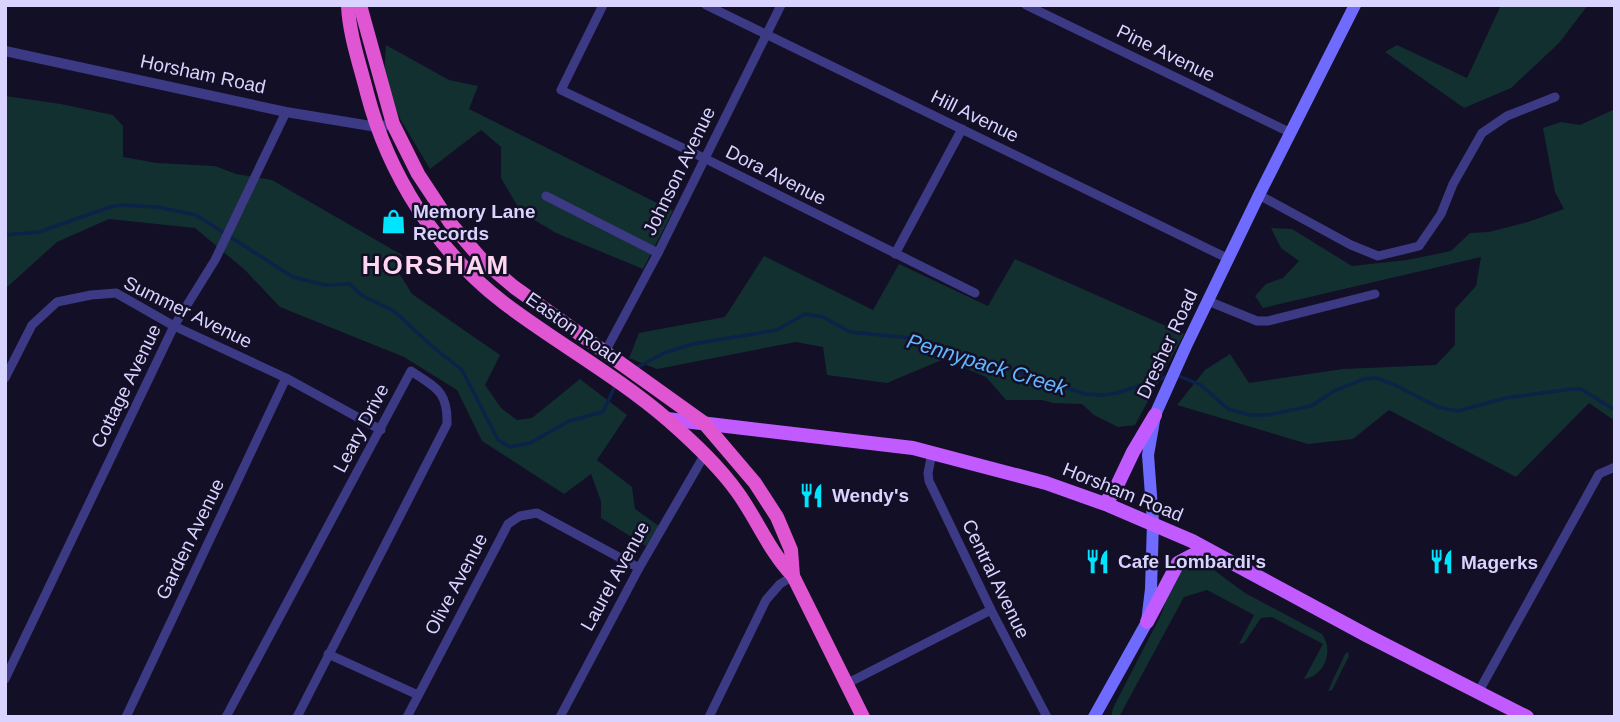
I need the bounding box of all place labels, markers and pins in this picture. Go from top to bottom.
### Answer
place label: Memory Lane Records [413,201,535,244]
shop icon: Memory Lane Records [379,208,407,236]
restaurant icon: Wendy's [798,481,826,509]
place label: Wendy's [832,485,909,506]
restaurant icon: Cafe Lombardi's [1084,547,1112,575]
restaurant icon: Magerks [1427,548,1455,576]
place label: Cafe Lombardi's [1118,551,1266,572]
place label: Magerks [1461,552,1538,573]

